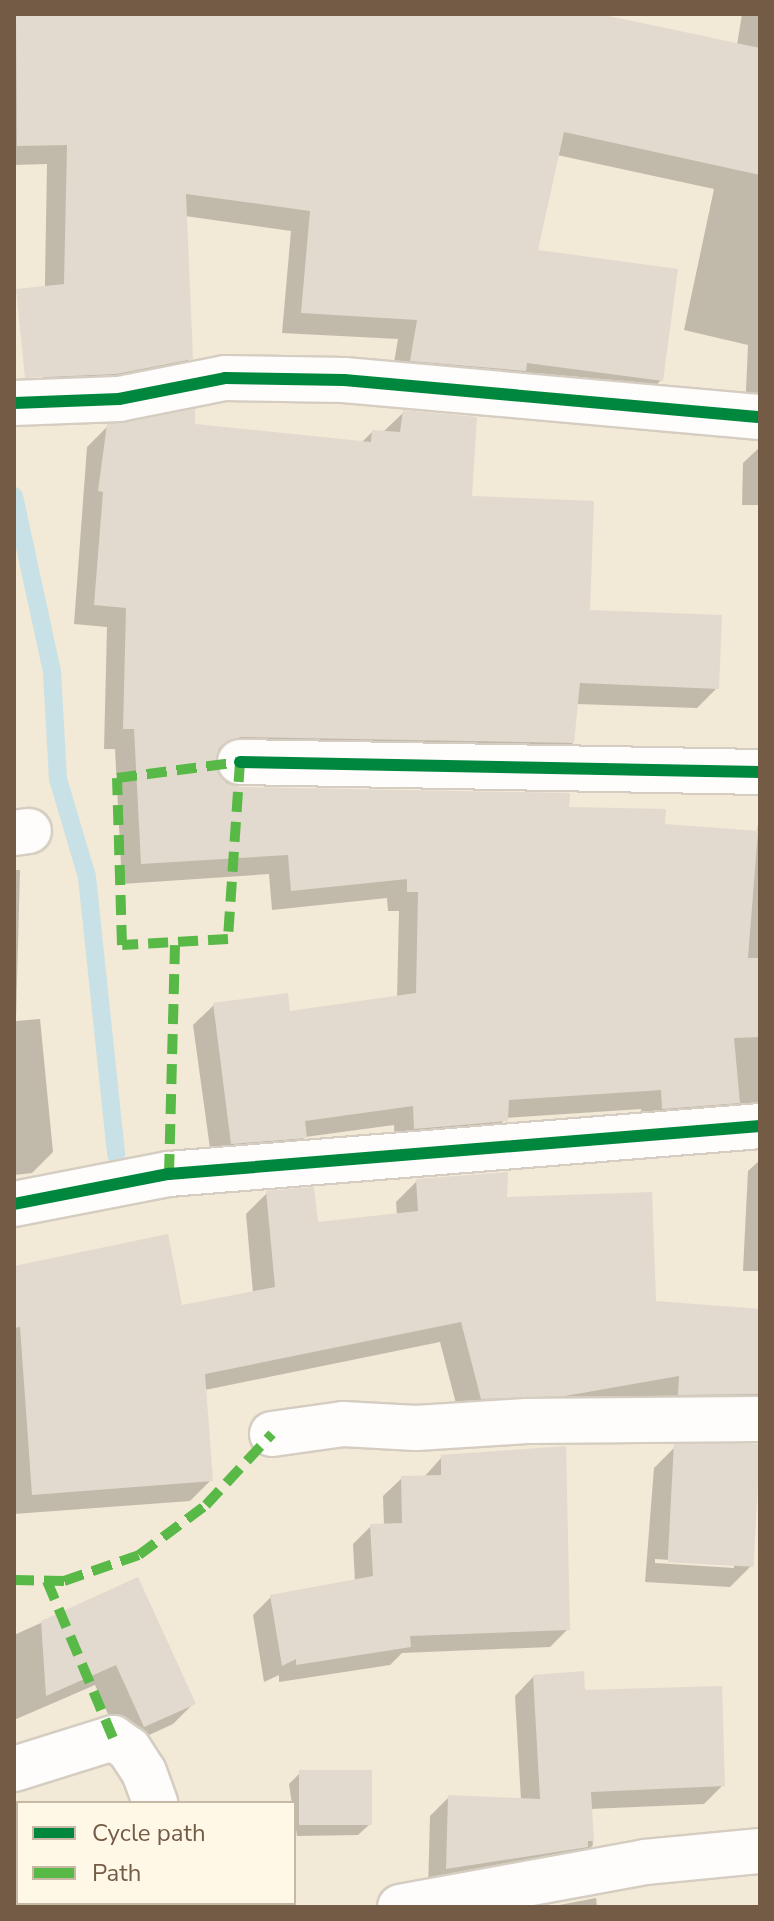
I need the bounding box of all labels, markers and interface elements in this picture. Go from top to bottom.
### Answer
legend [16,1801,296,1905]
text: Cycle path [92,1817,206,1849]
text: Path [92,1857,141,1889]

